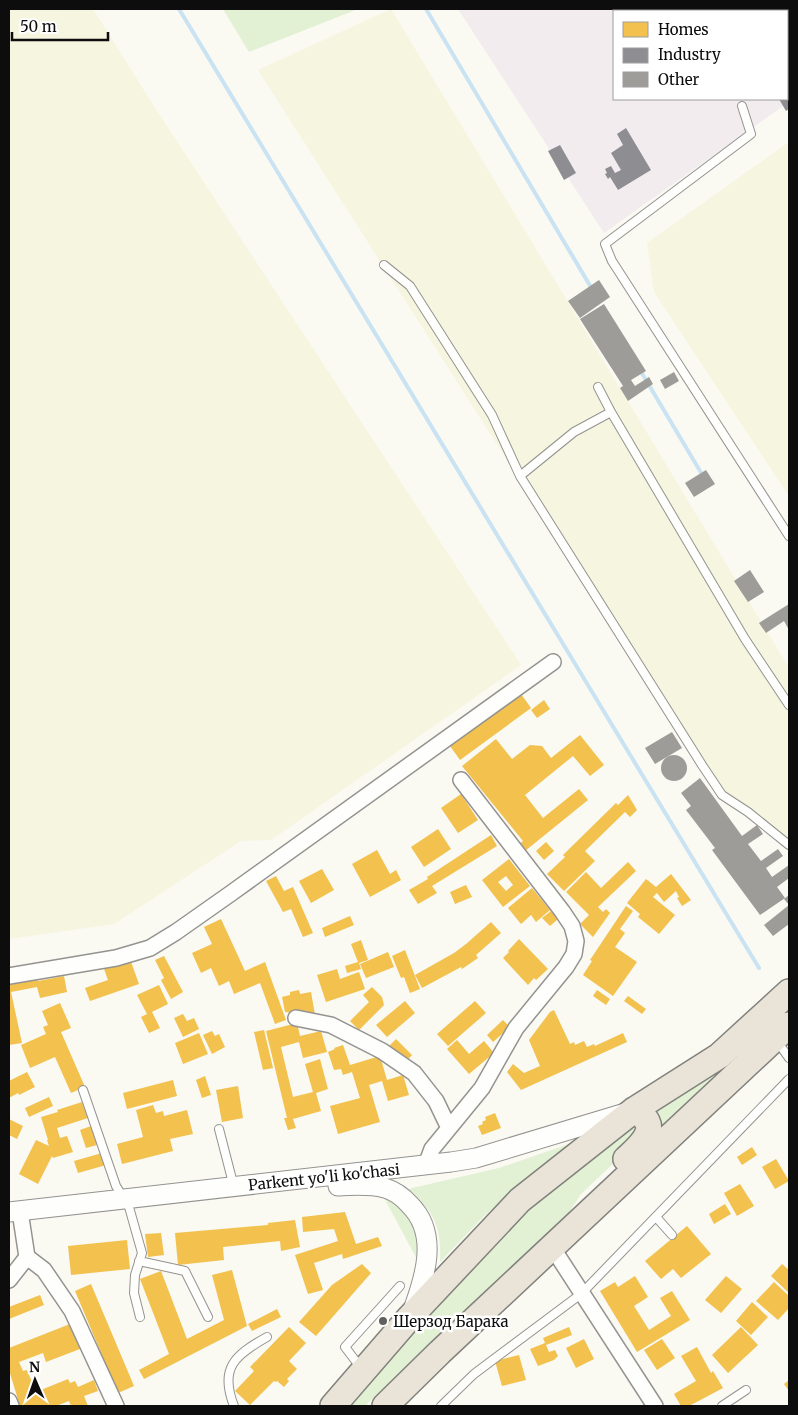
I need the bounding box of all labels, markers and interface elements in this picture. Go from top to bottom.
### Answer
scale bar [12,10,109,42]
legend [613,10,788,100]
text: 50 m [20,17,57,36]
text: Homes [658,20,709,39]
text: Industry [658,45,721,64]
text: Other [658,70,700,89]
street label: Parkent yo'li ko'chasi [247,1160,401,1194]
place label: Шерзод Барака [393,1312,509,1331]
marker: Шерзод Барака [377,1315,389,1327]
north arrow [10,1355,60,1405]
text: N [29,1358,40,1376]

